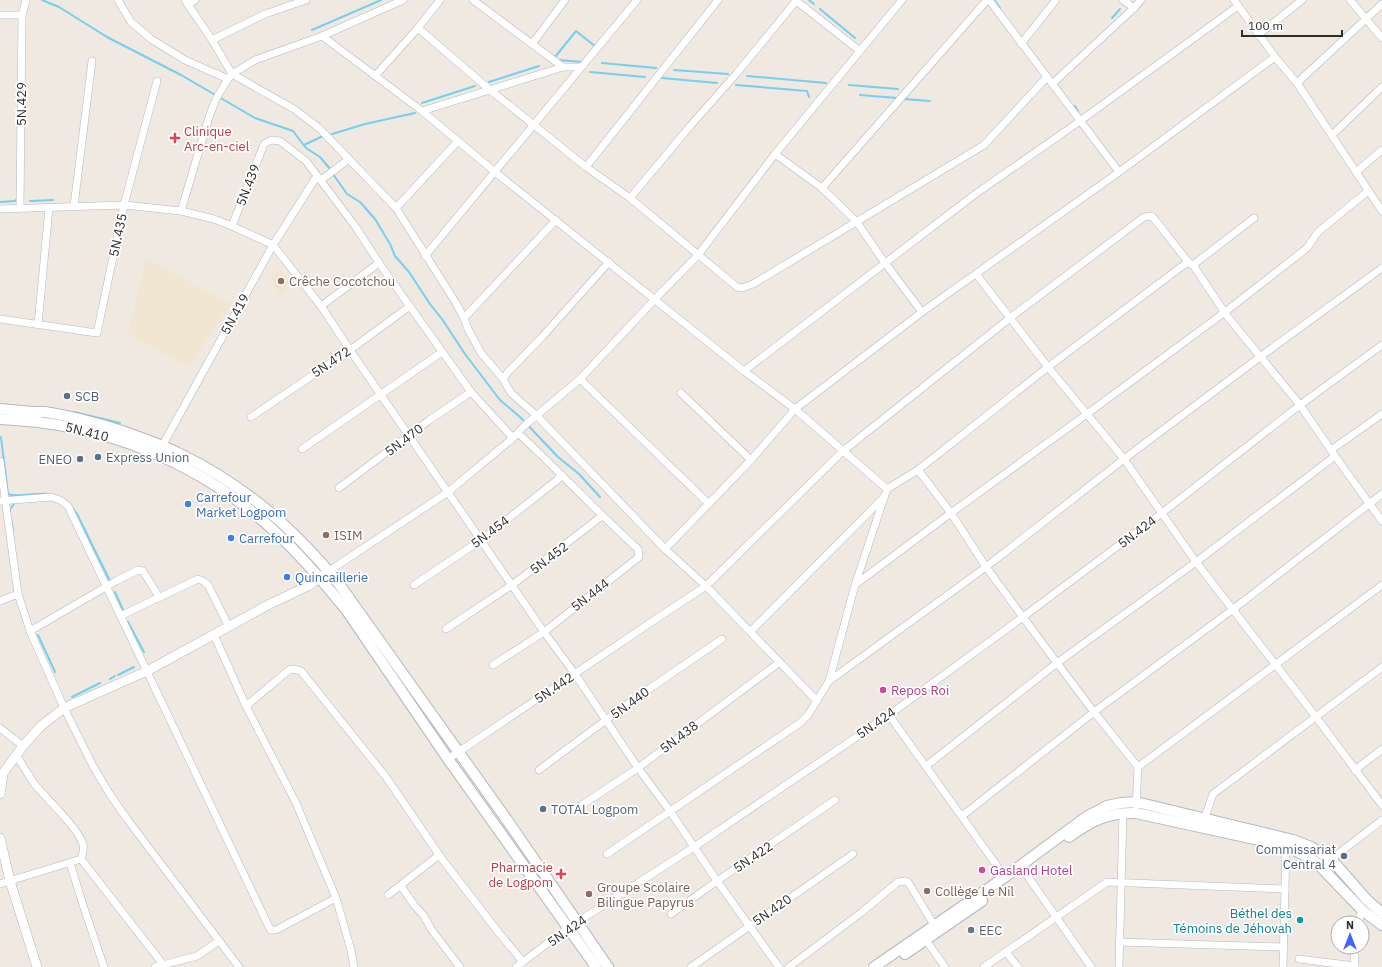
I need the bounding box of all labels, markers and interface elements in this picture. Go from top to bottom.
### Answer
scale bar [1242,12,1342,38]
text: 100 m [1248,18,1283,33]
street label: 5N.429 [13,82,30,126]
place label: Clinique Arc-en-ciel [184,123,250,155]
marker: Clinique Arc-en-ciel [169,132,181,144]
street label: 5N.439 [232,161,264,209]
street label: 5N.435 [105,212,131,258]
place label: Crêche Cocotchou [289,273,395,290]
marker: Crêche Cocotchou [276,276,286,286]
street label: 5N.419 [217,291,253,337]
street label: 5N.472 [308,343,354,381]
place label: SCB [75,388,99,405]
marker: SCB [62,391,72,401]
street label: 5N.410 [64,418,111,446]
street label: 5N.470 [381,420,427,460]
place label: Express Union [106,449,189,466]
place label: ENEO [38,451,72,468]
marker: Express Union [93,452,103,462]
marker: ENEO [75,454,85,464]
place label: Carrefour Market Logpom [196,489,286,521]
marker: Carrefour Market Logpom [183,499,193,509]
street label: 5N.454 [467,512,513,552]
street label: 5N.424 [1114,512,1160,552]
place label: ISIM [334,527,363,544]
place label: Carrefour [239,530,294,547]
marker: ISIM [321,530,331,540]
marker: Carrefour [226,533,236,543]
street label: 5N.452 [526,538,572,578]
place label: Quincaillerie [295,569,368,586]
marker: Quincaillerie [282,572,292,582]
street label: 5N.444 [567,575,613,615]
street label: 5N.442 [531,669,577,707]
place label: Repos Roi [891,682,949,699]
street label: 5N.440 [607,683,653,723]
marker: Repos Roi [878,685,888,695]
street label: 5N.424 [853,703,899,743]
street label: 5N.438 [656,717,702,757]
place label: TOTAL Logpom [551,801,638,818]
marker: TOTAL Logpom [538,804,548,814]
street label: 5N.422 [730,838,776,876]
place label: Commissariat Central 4 [1256,841,1336,873]
marker: Commissariat Central 4 [1339,851,1349,861]
place label: Pharmacie de Logpom [489,859,553,891]
place label: Gasland Hotel [990,862,1073,879]
marker: Gasland Hotel [977,865,987,875]
marker: Pharmacie de Logpom [556,869,566,879]
place label: Groupe Scolaire Bilingue Papyrus [597,879,694,911]
place label: Collège Le Nil [935,883,1015,900]
marker: Collège Le Nil [922,886,932,896]
marker: Groupe Scolaire Bilingue Papyrus [584,889,594,899]
street label: 5N.420 [749,890,795,930]
place label: Béthel des Témoins de Jéhovah [1173,905,1292,937]
street label: 5N.424 [544,911,590,951]
marker: Béthel des Témoins de Jéhovah [1295,915,1305,925]
north arrow [1330,915,1370,955]
text: N [1346,918,1354,932]
place label: EEC [979,922,1002,939]
marker: EEC [966,925,976,935]

